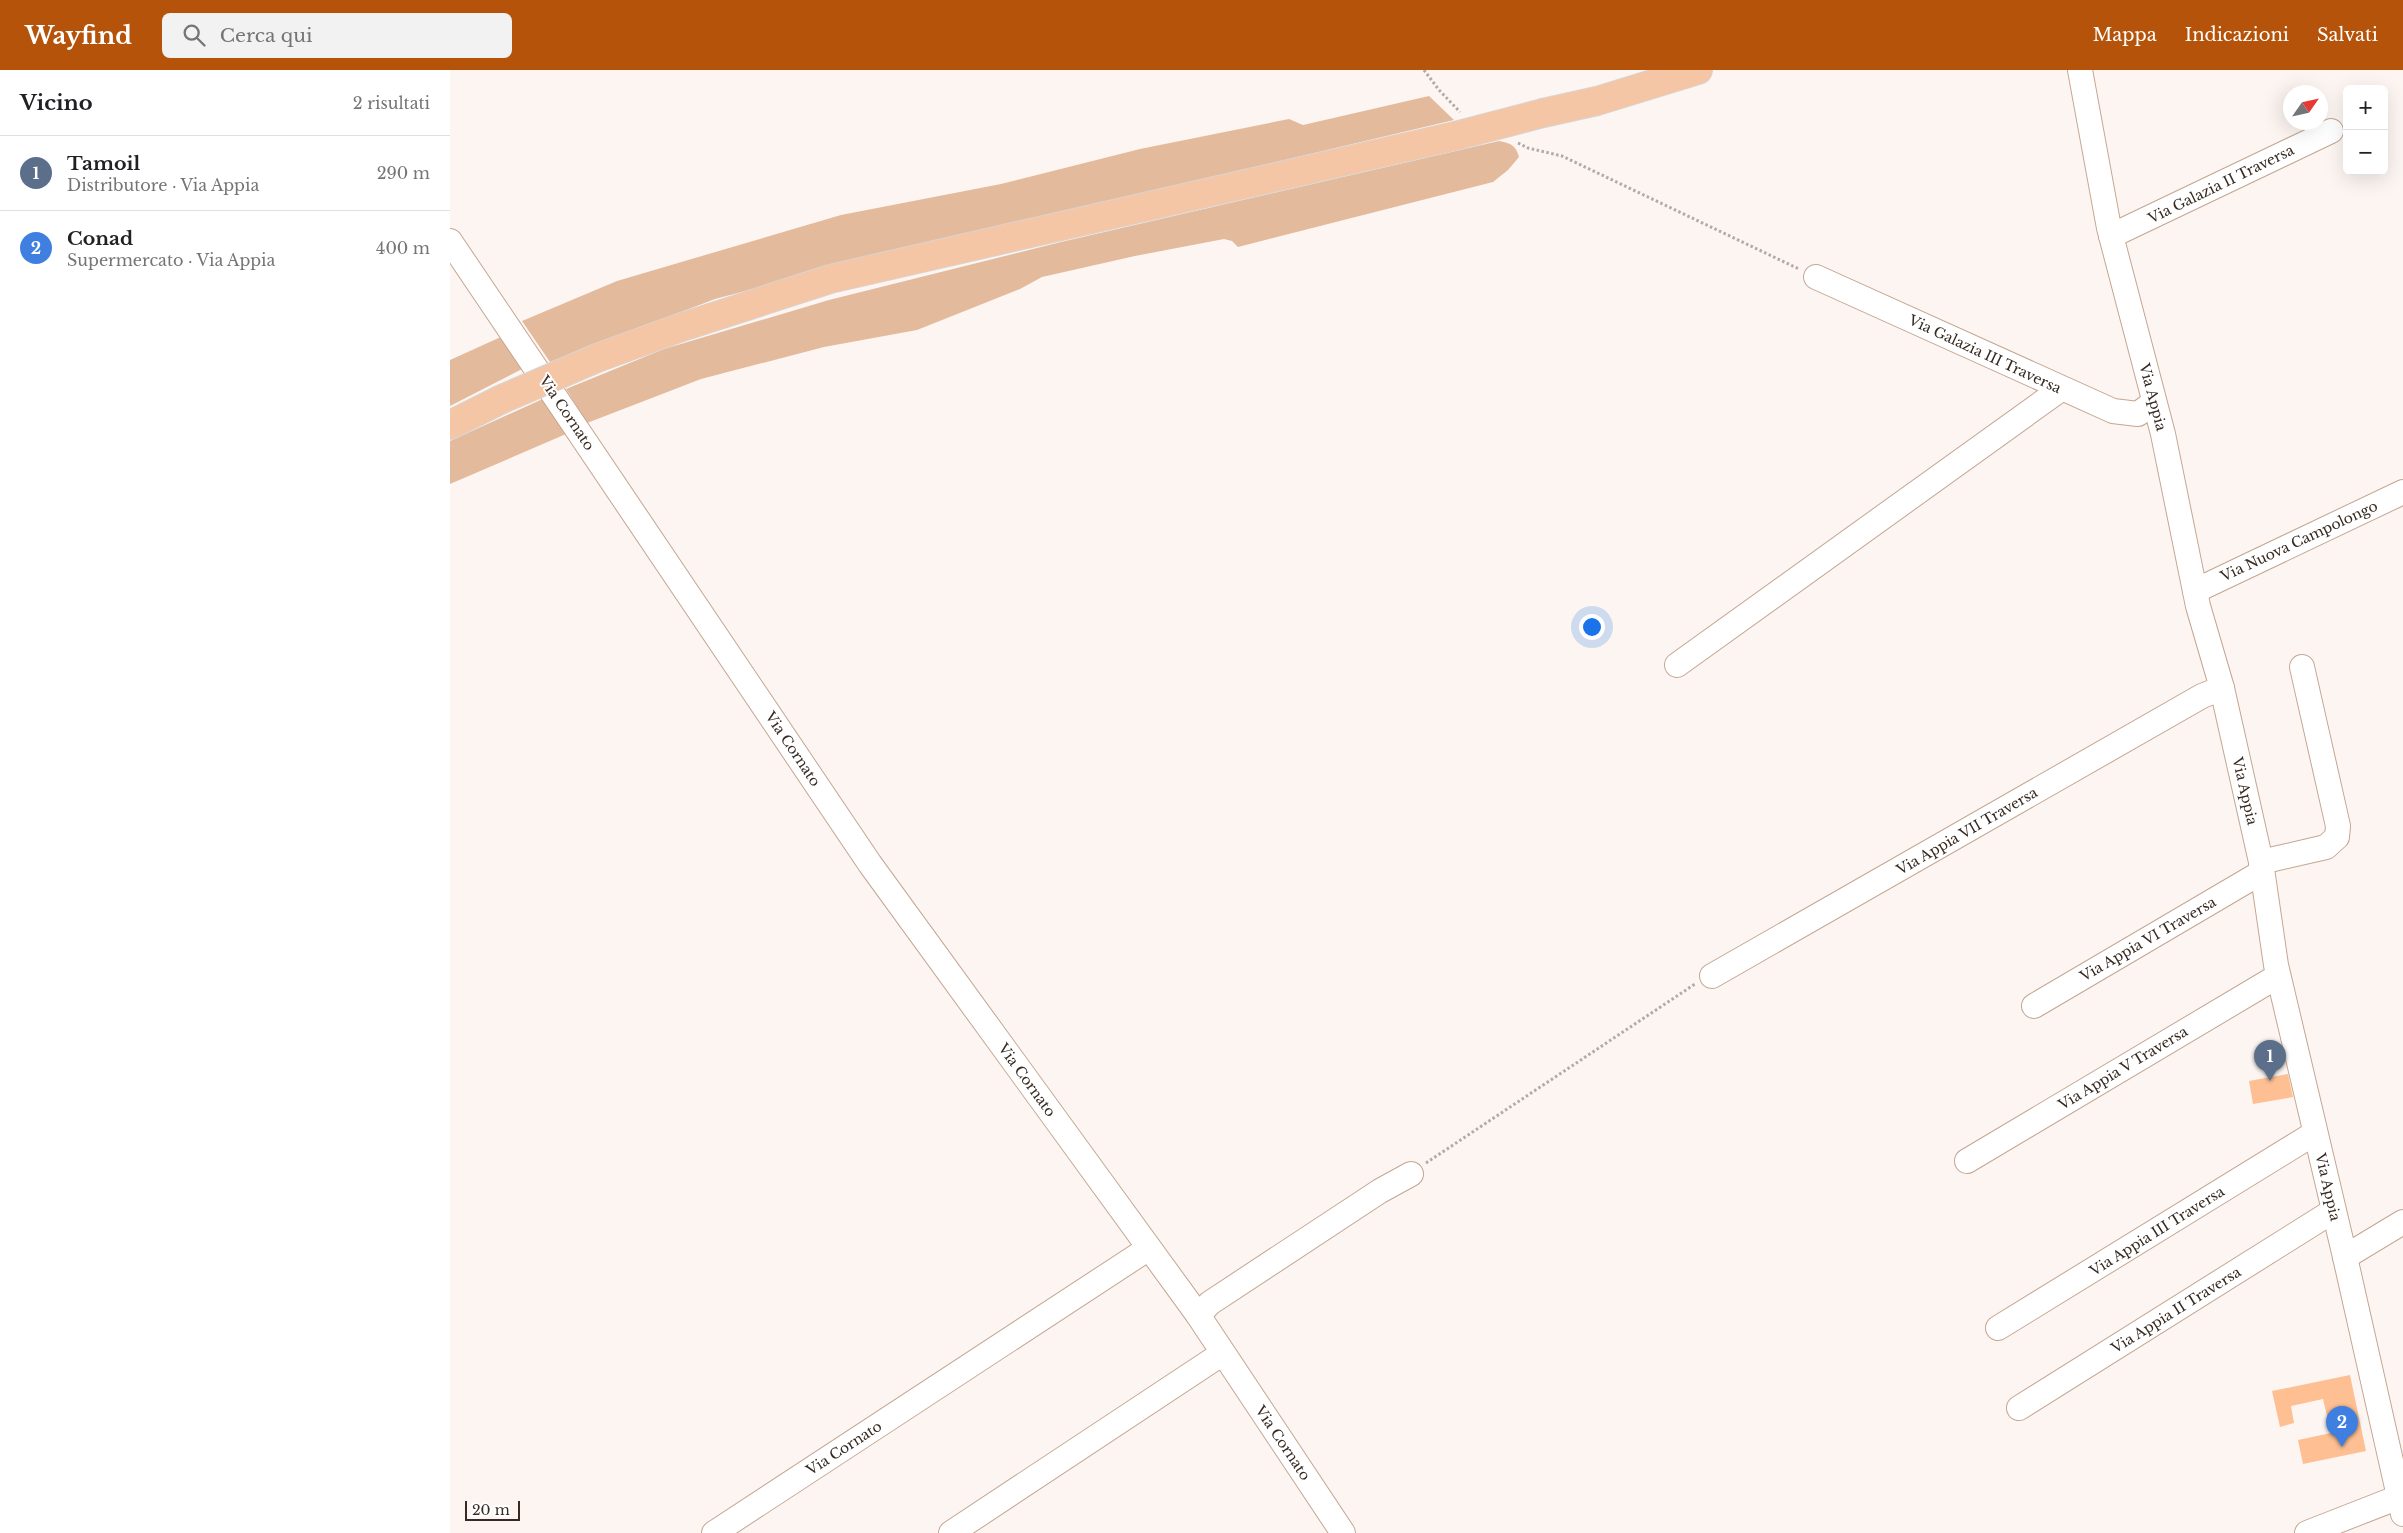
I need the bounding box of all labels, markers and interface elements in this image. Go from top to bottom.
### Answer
search box [162,13,512,58]
text: Wayfind [25,21,132,50]
icon: search [180,21,208,49]
text: Cerca qui [220,24,312,47]
text: Mappa [2093,24,2157,46]
text: Indicazioni [2185,24,2289,46]
text: Salvati [2317,24,2378,46]
north arrow [2283,85,2328,130]
map controls [2343,85,2388,175]
button: + [2343,85,2388,130]
text: Vicino [20,90,93,116]
text: 2 risultati [353,93,430,113]
button: − [2343,130,2388,175]
street label: Via Galazia II Traversa [2144,141,2297,228]
text: Tamoil [67,152,140,175]
text: 1 [33,163,39,183]
text: 290 m [377,163,430,183]
text: Distributore · Via Appia [67,175,259,195]
text: Conad [67,227,133,250]
text: 2 [31,238,41,258]
text: 400 m [376,238,430,258]
text: Supermercato · Via Appia [67,250,275,270]
street label: Via Galazia III Traversa [1905,310,2064,397]
street label: Via Appia [2135,360,2171,433]
street label: Via Cornato [535,371,599,454]
street label: Via Nuova Campolongo [2217,497,2380,586]
your location [1579,614,1605,640]
street label: Via Cornato [761,707,825,790]
street label: Via Appia [2228,754,2262,827]
street label: Via Appia VII Traversa [1892,783,2041,879]
street label: Via Appia VI Traversa [2076,893,2219,986]
street label: Via Appia V Traversa [2054,1022,2191,1114]
street label: Via Cornato [994,1039,1060,1120]
pin: 1 [2254,1040,2286,1081]
street label: Via Appia [2311,1150,2345,1223]
street label: Via Appia III Traversa [2086,1182,2228,1280]
street label: Via Appia II Traversa [2107,1263,2244,1358]
street label: Via Cornato [1251,1401,1315,1484]
pin: 2 [2326,1406,2358,1447]
street label: Via Cornato [802,1417,885,1480]
scale bar [465,1498,520,1521]
text: 20 m [472,1501,510,1519]

